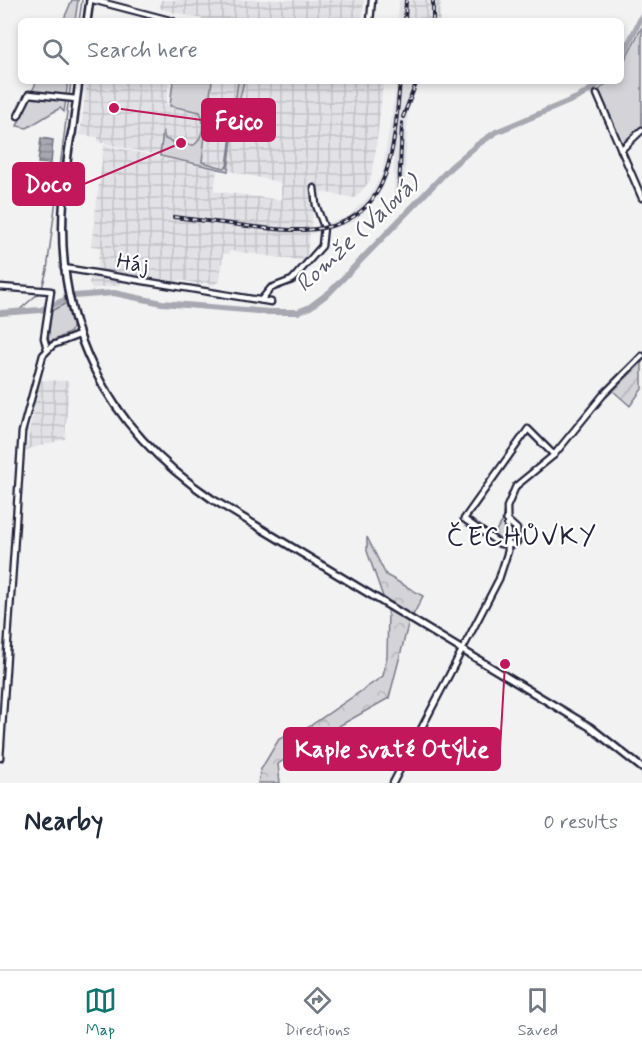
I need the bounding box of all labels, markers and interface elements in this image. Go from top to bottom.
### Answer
search box [18,18,624,84]
icon: search [39,35,72,68]
text: Search here [87,37,198,65]
callout: Feico [202,99,275,141]
text: Feico [215,107,263,138]
callout: Doco [13,163,84,205]
water label: Romže (Valová) [289,167,428,300]
text: Doco [24,170,72,201]
street label: Háj [115,248,151,280]
district label: ČECHŮVKY [446,521,598,555]
callout: Kaple svaté Otýlie [284,728,500,770]
text: Kaple svaté Otýlie [295,735,489,766]
text: Nearby [24,805,103,839]
text: 0 results [544,809,618,836]
tab: Map [84,984,117,1041]
tab: Directions [284,984,350,1041]
tab: Saved [518,984,558,1041]

